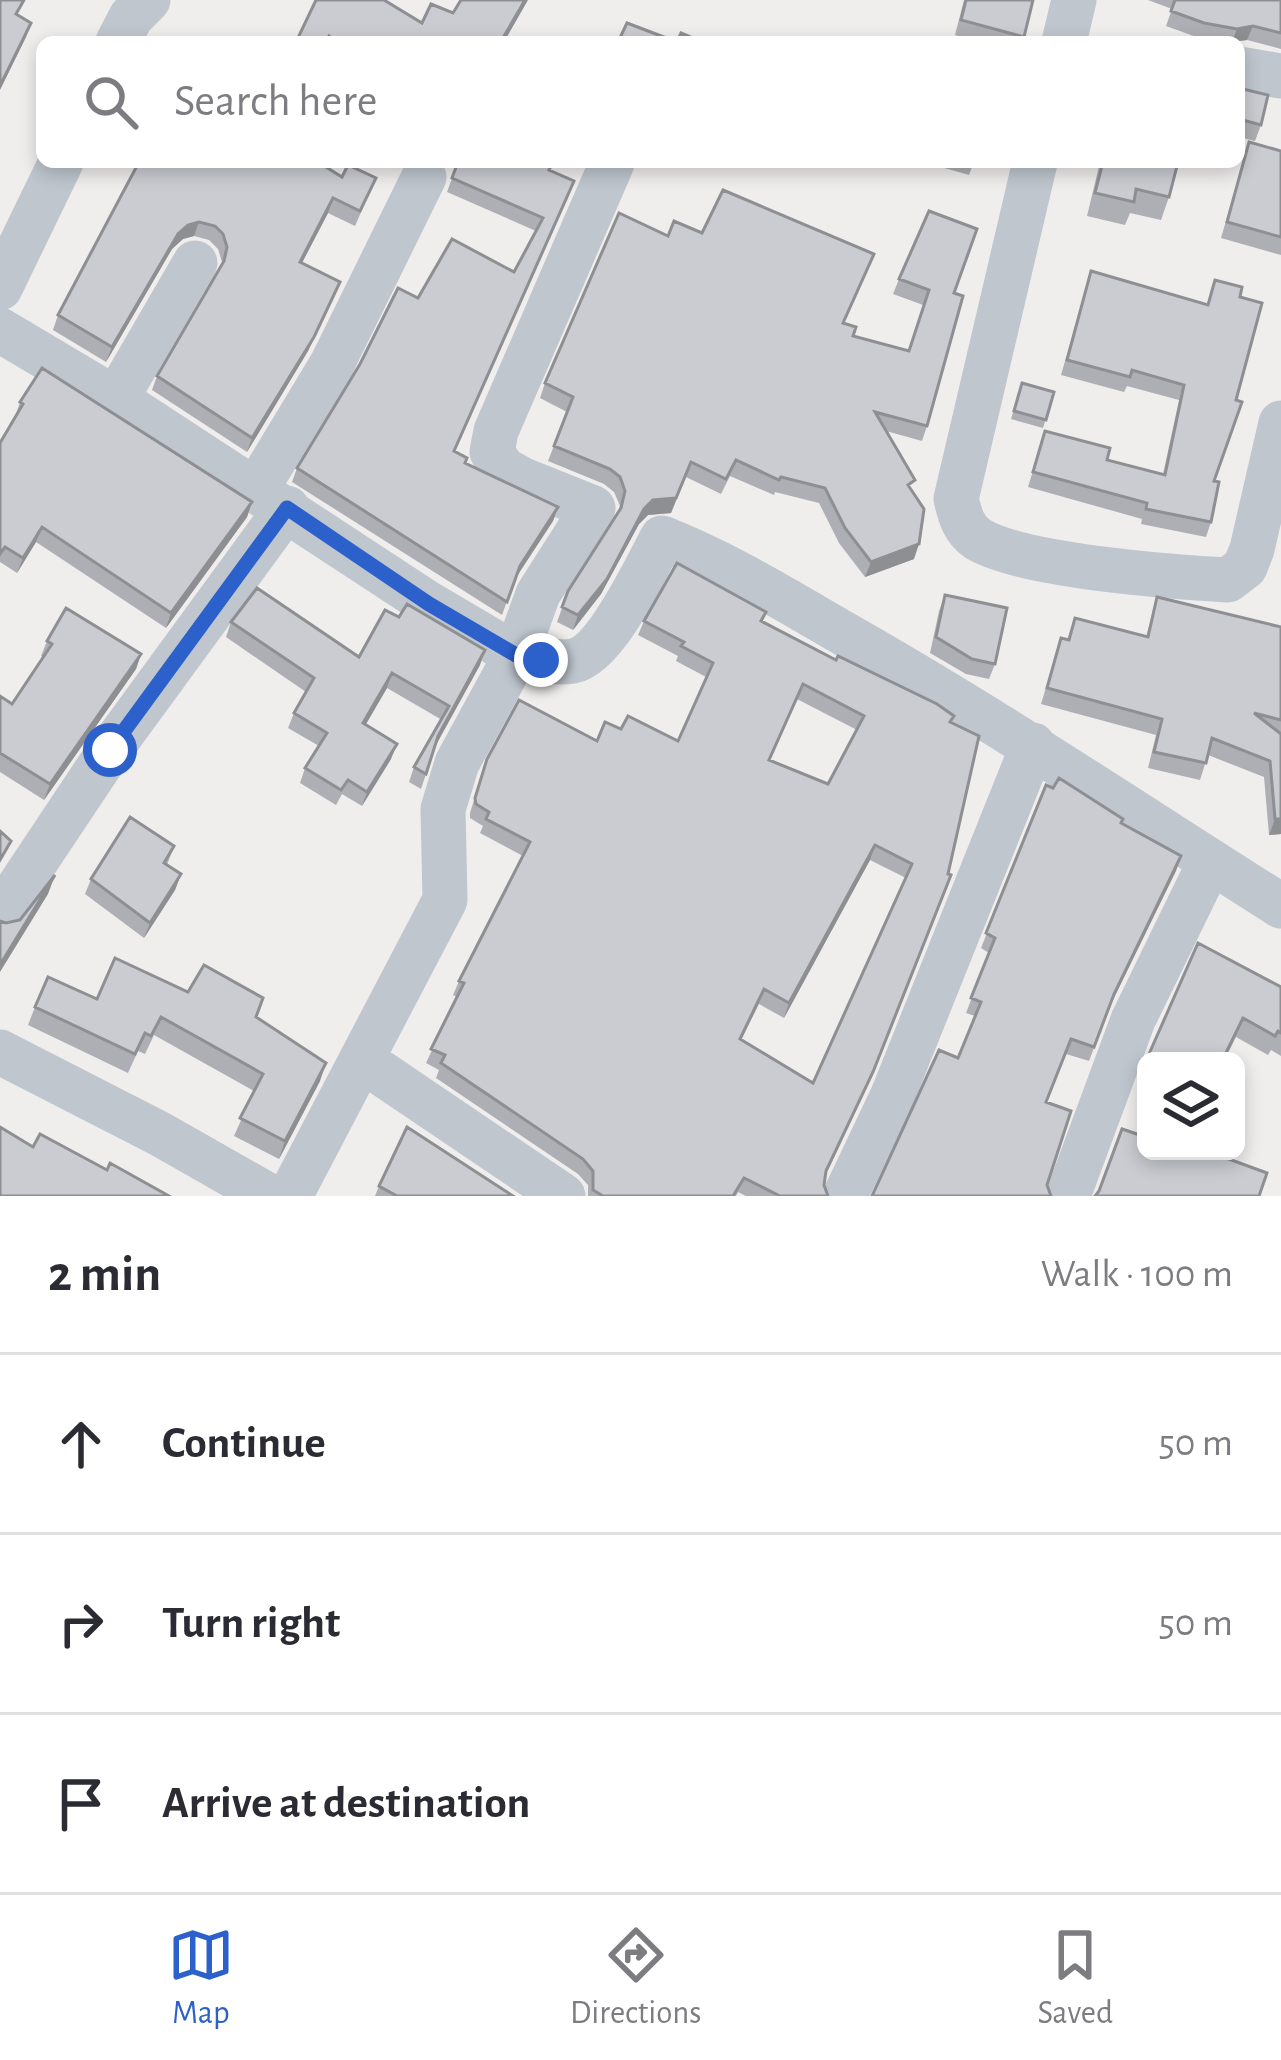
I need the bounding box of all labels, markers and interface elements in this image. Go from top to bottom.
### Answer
search box [36,36,1245,168]
icon: search [78,69,144,135]
text: Search here [174,79,377,124]
route end [514,633,568,687]
route start [83,723,137,777]
map controls [1137,1052,1245,1160]
button: layers [1137,1052,1245,1160]
text: 2 min [48,1249,161,1300]
text: Walk · 100 m [1041,1255,1233,1294]
icon: ahead [48,1411,114,1477]
text: Continue [162,1421,326,1466]
text: 50 m [1158,1424,1233,1463]
icon: right [48,1591,114,1657]
text: Turn right [162,1601,340,1646]
text: 50 m [1158,1604,1233,1643]
icon: arrive [48,1771,114,1837]
text: Arrive at destination [162,1781,530,1826]
tab: Map [168,1922,234,2034]
tab: Directions [570,1922,701,2034]
tab: Saved [1037,1922,1113,2034]

